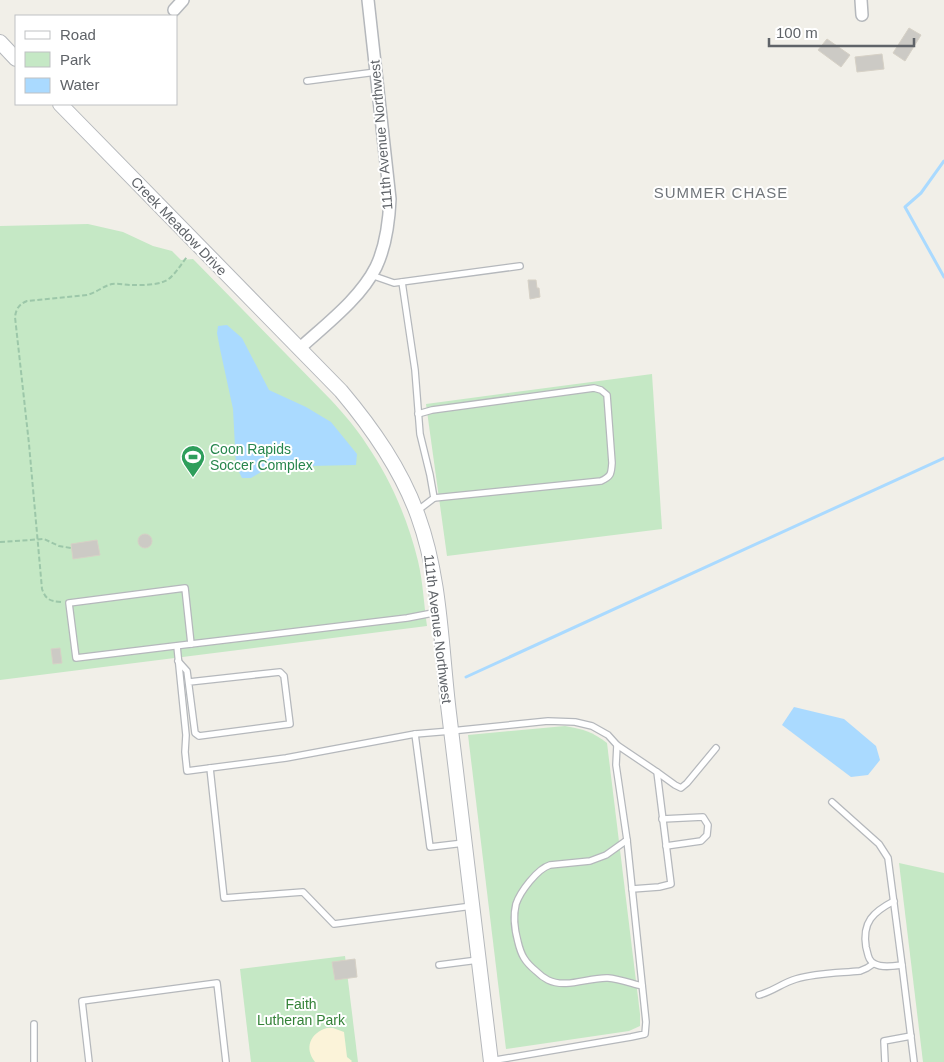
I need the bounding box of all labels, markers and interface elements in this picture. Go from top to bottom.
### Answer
legend [15,15,178,105]
scale bar [769,15,914,47]
text: 100 m [776,24,818,41]
text: Road [60,26,96,43]
text: Park [60,51,91,68]
street label: 111th Avenue Northwest [366,59,396,211]
text: Water [60,76,99,93]
street label: Creek Meadow Drive [128,173,230,279]
district label: SUMMER CHASE [654,184,788,201]
place label: Coon Rapids Soccer Complex [210,441,313,473]
sports icon: Coon Rapids Soccer Complex [180,444,206,478]
street label: 111th Avenue Northwest [421,553,455,705]
park label: Faith Lutheran Park [257,996,346,1028]

